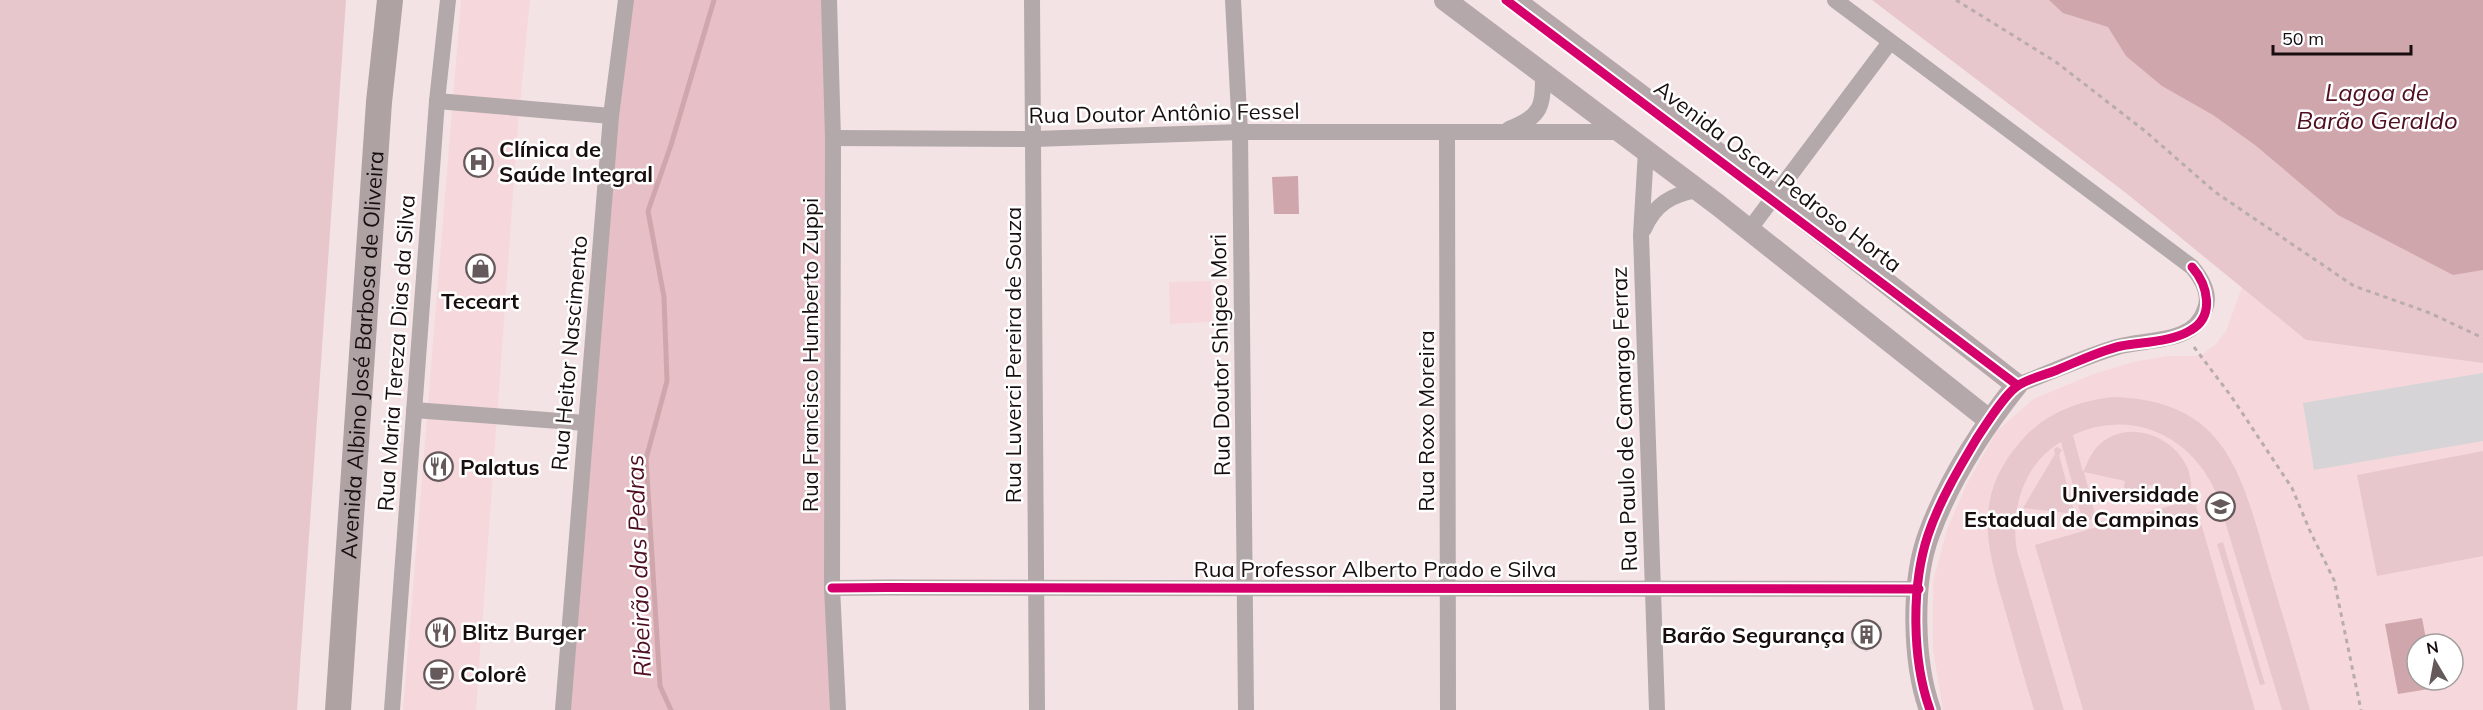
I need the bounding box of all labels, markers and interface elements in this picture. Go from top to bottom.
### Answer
scale bar [2273,18,2411,56]
text: 50 m [2282,27,2324,50]
street label: Avenida Oscar Pedroso Horta [1649,74,1907,278]
water label: Lagoa de Barão Geraldo [2296,77,2458,135]
street label: Rua Doutor Antônio Fessel [1028,97,1300,129]
place label: Clínica de Saúde Integral [499,135,653,188]
hospital icon: Clínica de Saúde Integral [462,146,494,178]
street label: Avenida Albino José Barbosa de Oliveira [334,150,390,560]
street label: Rua Maria Tereza Dias da Silva [371,194,421,512]
street label: Rua Francisco Humberto Zuppi [796,198,824,512]
street label: Rua Luverci Pereira de Souza [999,207,1027,503]
street label: Rua Heitor Nascimento [545,234,593,472]
street label: Rua Doutor Shigeo Mori [1204,234,1236,476]
shop icon: Teceart [464,253,496,285]
street label: Rua Paulo de Camargo Ferraz [1605,266,1643,572]
place label: Teceart [441,287,519,315]
street label: Rua Roxo Moreira [1412,330,1440,512]
restaurant icon: Palatus [423,451,455,483]
place label: Palatus [460,453,540,481]
water label: Ribeirão das Pedras [619,454,657,678]
place label: Universidade Estadual de Campinas [1964,480,2199,533]
school or university icon: Universidade Estadual de Campinas [2204,491,2236,523]
street label: Rua Professor Alberto Prado e Silva [1194,555,1556,583]
restaurant icon: Blitz Burger [425,616,457,648]
place label: Blitz Burger [462,618,586,646]
building icon: Barão Segurança [1850,619,1882,651]
place label: Barão Segurança [1662,621,1845,649]
north arrow [2405,632,2465,692]
text: N [2425,636,2440,658]
cafe icon: Colorê [423,658,455,690]
place label: Colorê [460,660,527,688]

